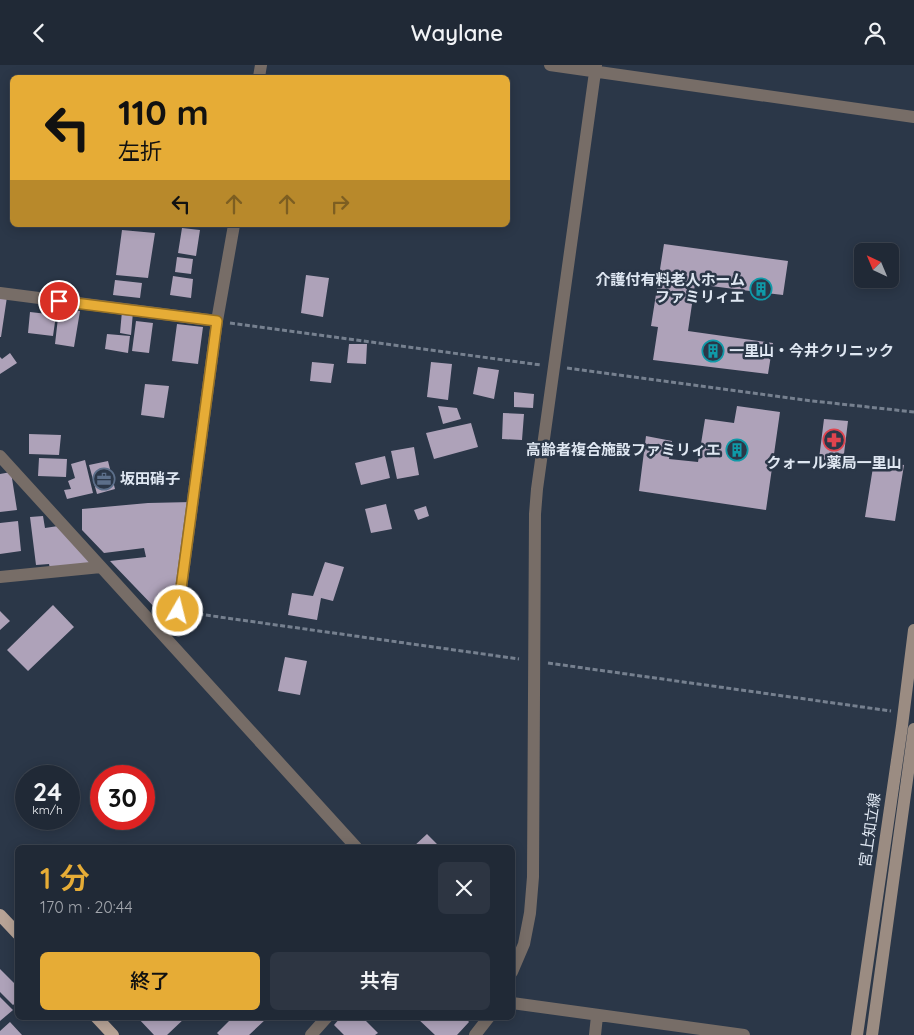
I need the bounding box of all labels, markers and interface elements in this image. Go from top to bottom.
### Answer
icon: back [25,19,53,47]
text: Waylane [411,19,503,47]
icon: person [861,19,889,47]
text: 110 m [118,90,209,134]
icon: left [35,95,100,160]
text: 左折 [118,137,162,165]
icon: left [167,190,195,218]
icon: ahead [220,190,248,218]
icon: ahead [273,190,301,218]
icon: right [326,190,354,218]
north arrow [854,243,899,287]
map controls [854,243,899,288]
place label: 介護付有料老人ホーム ファミリィエ [595,270,745,306]
building icon: 介護付有料老人ホーム ファミリィエ [749,277,773,301]
pin [38,280,80,322]
icon: arrive [45,287,73,315]
building icon: 一里山・今井クリニック [701,339,725,363]
place label: 一里山・今井クリニック [729,341,894,360]
pharmacy icon: クォール薬局一里山 [822,428,846,452]
building icon: 高齢者複合施設ファミリィエ [725,438,749,462]
place label: 高齢者複合施設ファミリィエ [526,440,721,459]
place label: クォール薬局一里山 [766,453,902,472]
office icon: 坂田硝子 [92,467,116,491]
place label: 坂田硝子 [120,469,180,488]
position arrow [151,584,203,636]
speed limit sign: 30 [90,765,155,830]
text: 24 [33,776,62,807]
street label: 宮上知立線 [855,791,884,868]
text: km/h [32,802,63,817]
text: 1 分 [40,859,90,897]
button: close [438,862,490,914]
text: 170 m · 20:44 [40,897,133,917]
button: 終了 [40,952,260,1010]
button: 共有 [270,952,490,1010]

